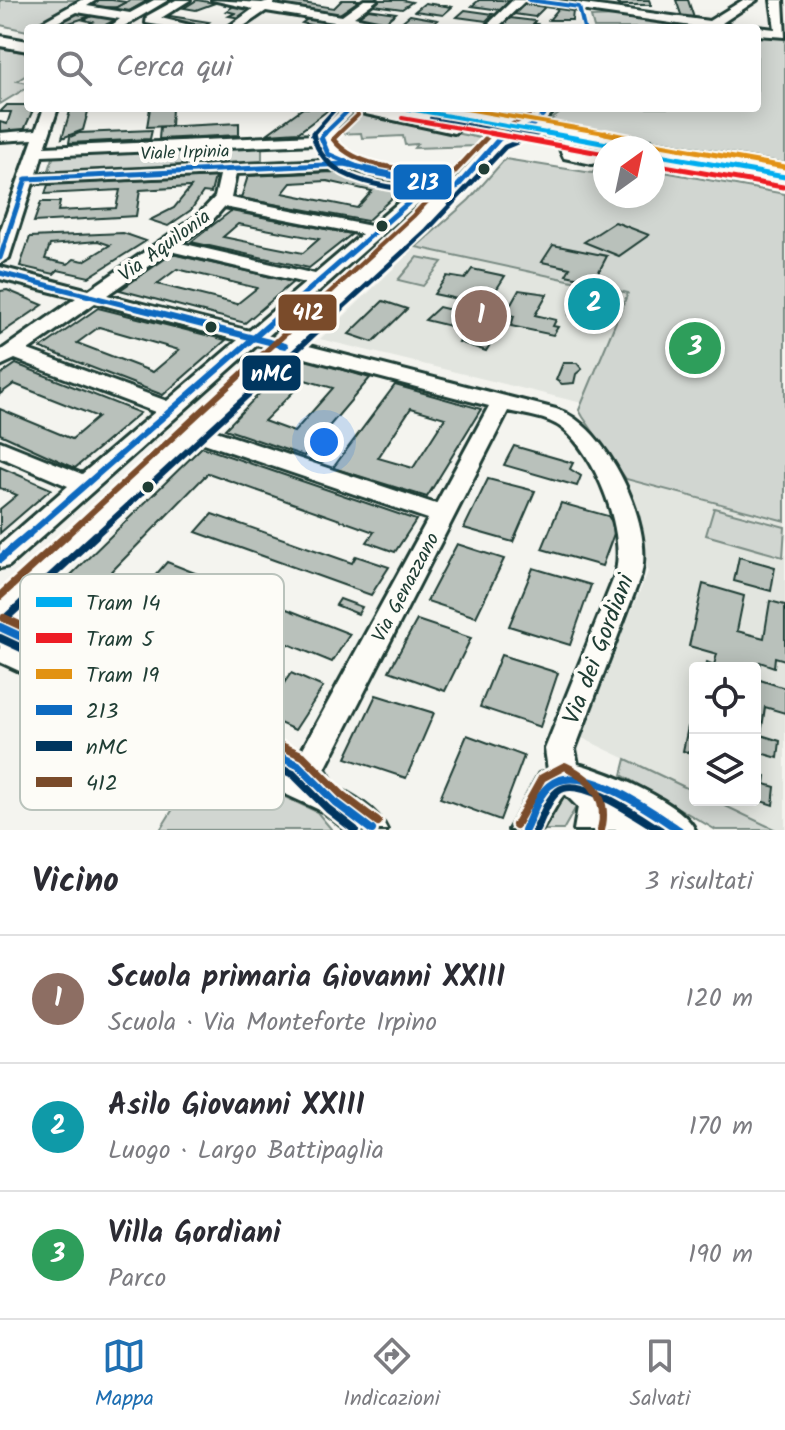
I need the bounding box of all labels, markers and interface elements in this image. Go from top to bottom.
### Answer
search box [24,24,761,112]
text: Cerca qui [116,44,233,92]
icon: search [52,46,96,90]
north arrow [593,136,665,208]
street label: Viale Irpinia [140,137,230,170]
unlabelled marker [476,161,492,177]
line badge: 213 [392,163,453,201]
text: 213 [407,167,439,202]
street label: Via Aquilonia [112,202,218,291]
unlabelled marker [374,218,390,234]
pin: 2 [568,274,620,334]
pin: 1 [455,286,507,346]
line badge: 412 [277,293,338,332]
text: 412 [292,297,324,332]
pin: 3 [669,318,721,378]
unlabelled marker [203,319,219,335]
line badge: nMC [241,354,302,392]
text: nMC [251,358,293,393]
your location [304,422,344,462]
unlabelled marker [140,479,156,495]
street label: Via Genazzano [364,527,449,649]
street label: Via dei Gordiani [553,567,646,730]
legend [20,574,284,810]
text: Tram 14 [86,587,161,622]
text: Tram 5 [86,623,155,658]
text: Tram 19 [86,659,160,694]
map controls [689,662,761,806]
button: locate [689,662,761,734]
text: 213 [86,695,118,730]
text: nMC [86,731,128,766]
button: layers [689,734,761,806]
text: 412 [86,767,118,802]
text: Vicino [32,855,119,909]
text: 3 risultati [644,861,753,903]
text: Scuola primaria Giovanni XXIII [108,954,505,1002]
text: 1 [54,978,62,1020]
text: 120 m [686,978,753,1020]
text: Scuola · Via Monteforte Irpino [108,1002,437,1044]
text: Asilo Giovanni XXIII [108,1082,365,1130]
text: 2 [50,1106,66,1148]
text: 170 m [689,1106,753,1148]
text: Luogo · Largo Battipaglia [108,1130,384,1172]
text: Villa Gordiani [108,1210,281,1258]
text: 3 [51,1234,65,1276]
text: 190 m [688,1234,753,1276]
text: Parco [108,1258,166,1300]
tab: Mappa [95,1334,154,1417]
tab: Indicazioni [343,1334,440,1417]
tab: Salvati [630,1334,690,1417]

